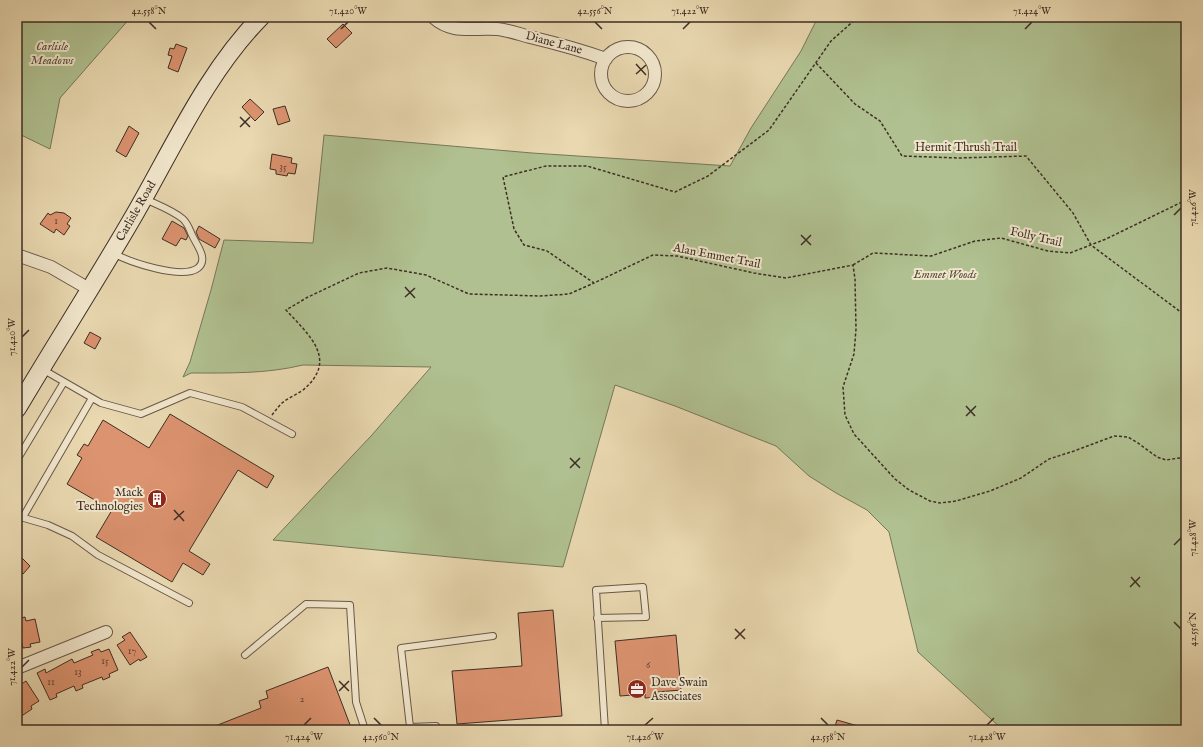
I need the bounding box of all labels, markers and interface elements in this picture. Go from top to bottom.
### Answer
text: 42.558°N [132,5,167,18]
text: 71.420°W [329,5,367,18]
text: 42.556°N [578,5,613,18]
text: 71.422°W [671,5,709,18]
text: 71.424°W [1013,5,1051,18]
street label: Diane Lane [524,28,585,58]
park label: Carlisle Meadows [31,39,74,68]
street label: Hermit Thrush Trail [915,140,1018,155]
house number: 35 [279,161,287,174]
street label: Carlisle Road [113,178,160,244]
text: 71.426°W [1187,189,1200,227]
house number: 1 [54,215,58,228]
street label: Folly Trail [1009,224,1064,250]
street label: Alan Emmet Trail [671,240,763,272]
park label: Emmet Woods [912,267,977,282]
text: 71.420°W [6,318,19,356]
place label: Mack Technologies [76,485,144,514]
building icon: Mack Technologies [146,488,168,510]
text: 71.428°W [1187,519,1200,556]
text: 42.556°N [1187,611,1200,647]
house number: 17 [128,645,137,658]
text: 71.422°W [6,648,19,686]
house number: 15 [101,655,109,668]
house number: 6 [646,659,651,672]
house number: 13 [74,666,82,679]
place label: Dave Swain Associates [650,675,708,704]
house number: 11 [47,676,55,689]
office icon: Dave Swain Associates [626,678,648,700]
house number: 2 [300,693,305,706]
text: 71.424°W [285,731,323,744]
text: 42.560°N [363,731,399,744]
text: 71.426°W [626,731,664,744]
text: 42.558°N [811,731,846,744]
text: 71.428°W [969,731,1006,744]

